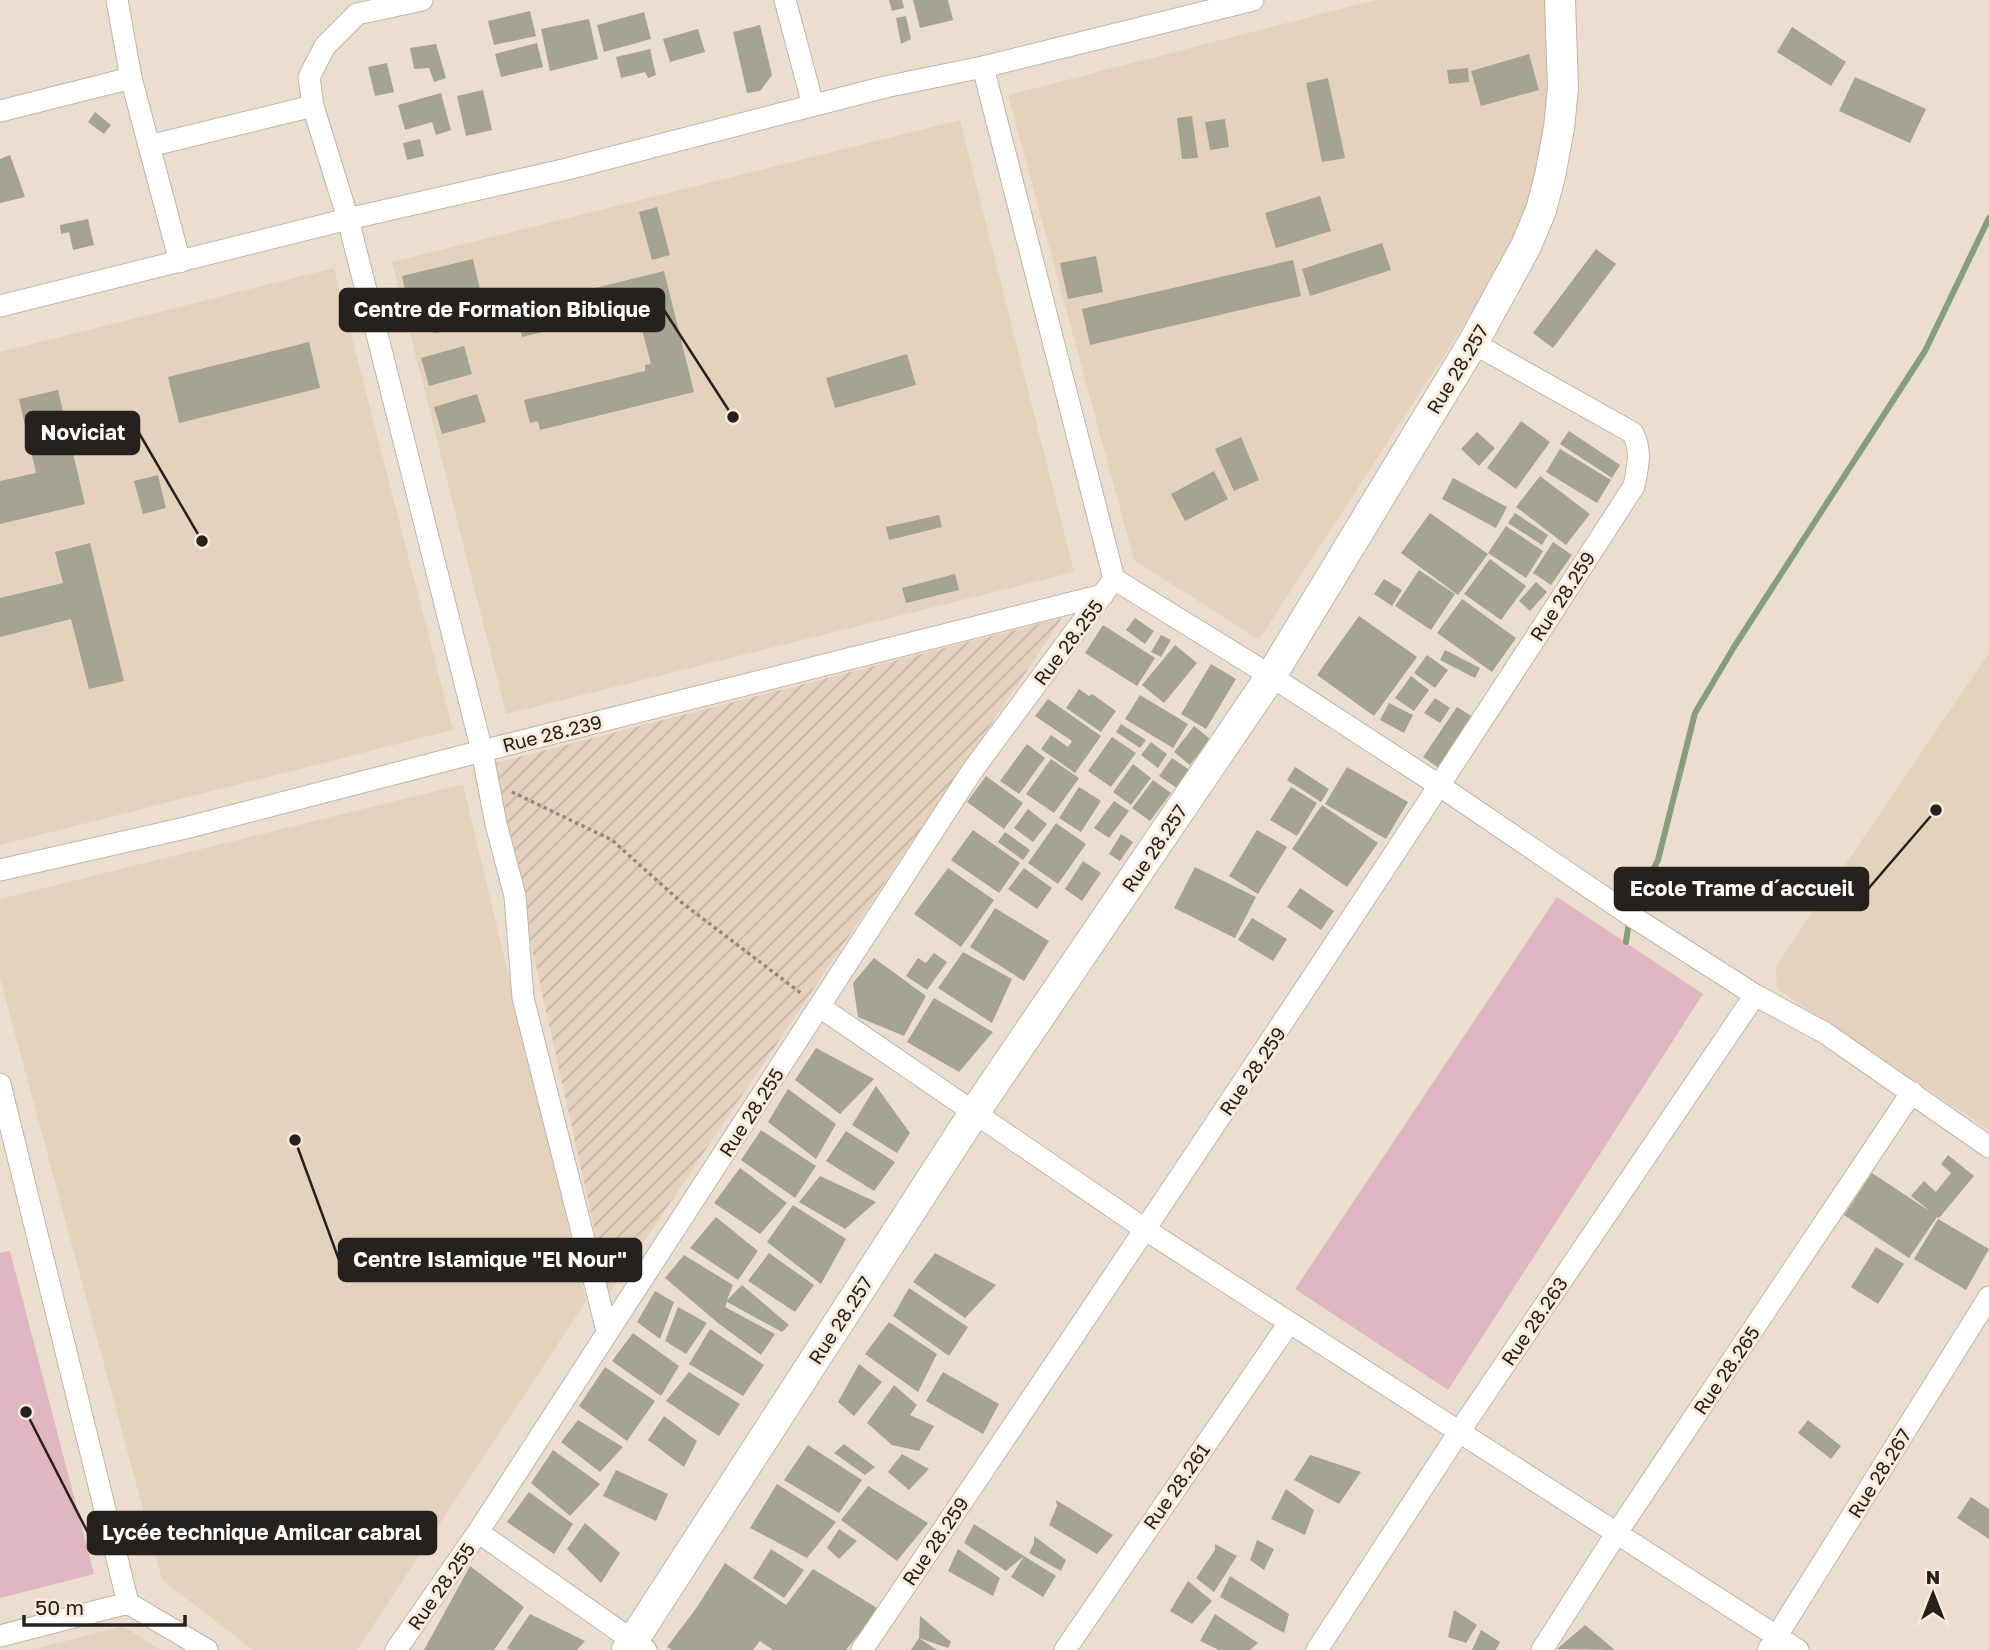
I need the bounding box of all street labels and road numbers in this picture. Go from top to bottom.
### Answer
street label: Rue 28.257 [1421,320,1493,418]
street label: Rue 28.259 [1525,547,1599,645]
street label: Rue 28.255 [1028,595,1108,689]
street label: Rue 28.239 [500,710,604,756]
street label: Rue 28.257 [1116,800,1192,896]
street label: Rue 28.259 [1214,1022,1290,1120]
street label: Rue 28.255 [714,1063,788,1161]
street label: Rue 28.257 [803,1272,877,1368]
street label: Rue 28.263 [1496,1272,1572,1370]
street label: Rue 28.265 [1688,1321,1764,1419]
street label: Rue 28.267 [1843,1424,1915,1522]
street label: Rue 28.261 [1138,1439,1214,1533]
street label: Rue 28.259 [897,1492,973,1590]
street label: Rue 28.255 [403,1538,479,1634]

